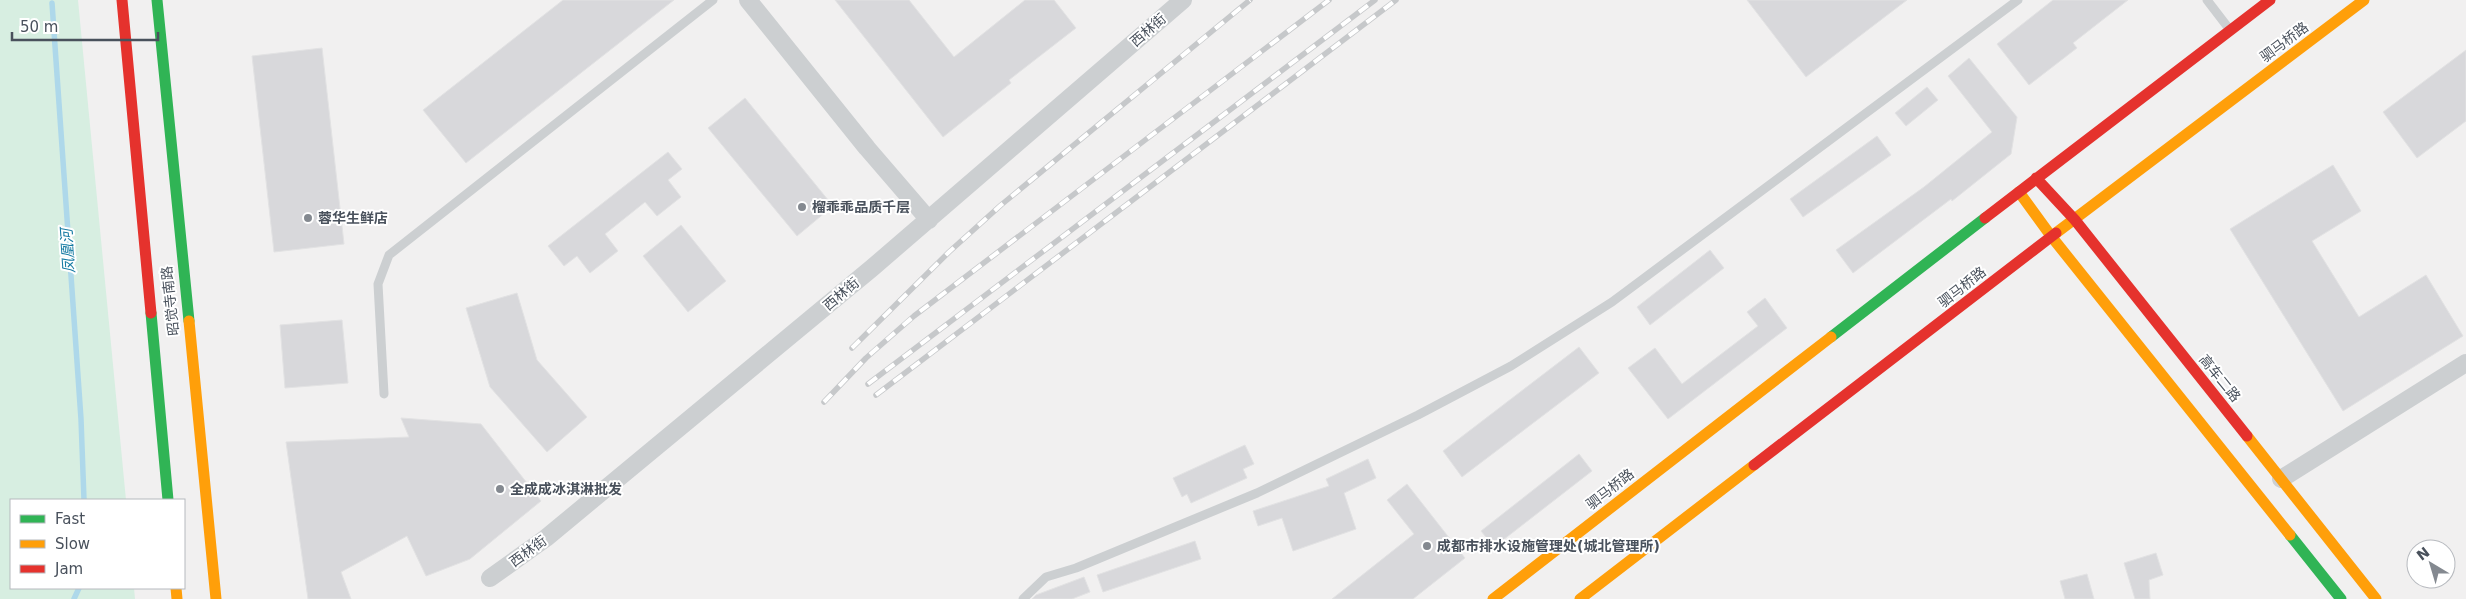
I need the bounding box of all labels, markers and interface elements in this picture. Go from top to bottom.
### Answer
scale bar [12,10,159,42]
street label: 西林街 [1127,10,1169,50]
text: 50 m [20,18,58,36]
street label: 驷马桥路 [2257,19,2311,65]
place label: 榴乖乖品质千层 [812,199,910,215]
marker: 榴乖乖品质千层 [796,201,808,213]
place label: 蓉华生鲜店 [318,210,388,226]
marker: 蓉华生鲜店 [302,212,314,224]
water label: 凤凰河 [57,225,79,274]
street label: 驷马桥路 [1935,263,1989,311]
street label: 昭觉寺南路 [158,265,182,337]
street label: 西林街 [820,274,862,314]
street label: 高车二路 [2196,351,2244,405]
street label: 驷马桥路 [1583,465,1637,513]
place label: 全成成冰淇淋批发 [510,481,622,497]
marker: 全成成冰淇淋批发 [494,483,506,495]
legend [10,499,185,589]
text: Fast [55,510,85,528]
street label: 西林街 [506,532,550,570]
text: Slow [55,535,90,553]
place label: 成都市排水设施管理处(城北管理所) [1437,538,1660,554]
north arrow [2406,539,2456,589]
marker: 成都市排水设施管理处(城北管理所) [1421,540,1433,552]
text: N [2413,544,2433,564]
text: Jam [54,560,83,578]

